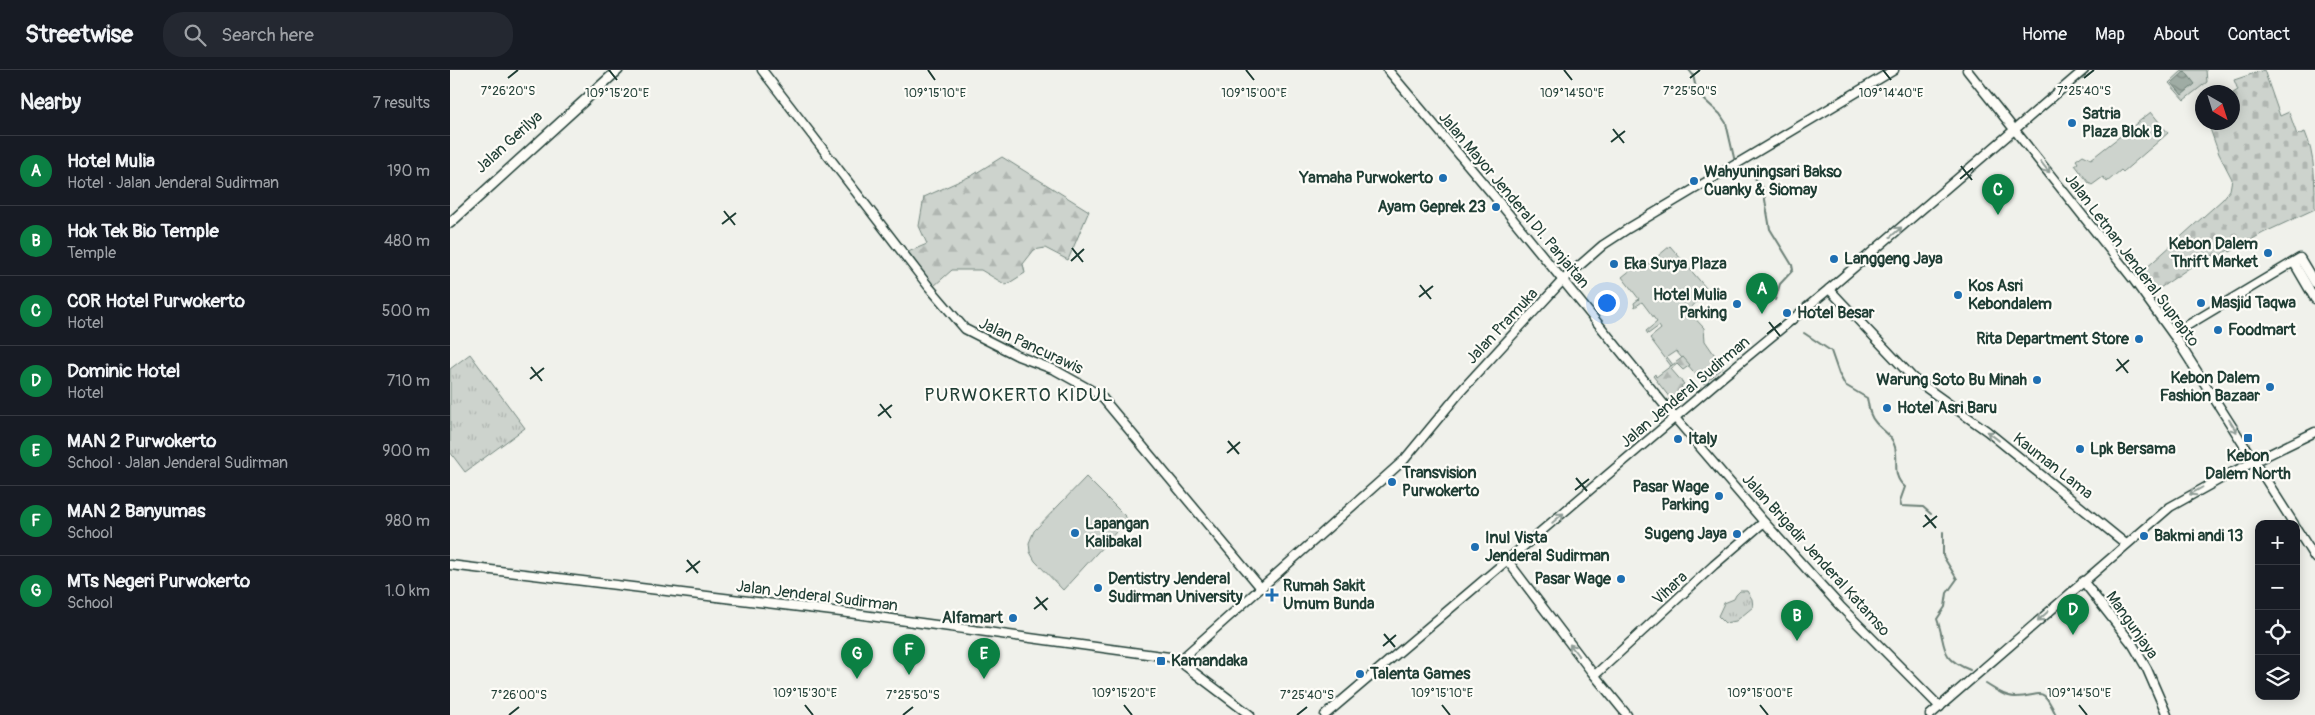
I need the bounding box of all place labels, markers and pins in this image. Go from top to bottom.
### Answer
place label: Satria Plaza Blok B [2082,104,2162,142]
marker: Satria Plaza Blok B [2066,117,2078,129]
place label: Wahyuningsari Bakso Cuanky & Siomay [1704,162,1842,200]
place label: Yamaha Purwokerto [1299,168,1433,188]
marker: Yamaha Purwokerto [1437,172,1449,184]
pin: C [1982,174,2014,215]
marker: Wahyuningsari Bakso Cuanky & Siomay [1688,175,1700,187]
place label: Ayam Geprek 23 [1377,197,1486,217]
marker: Ayam Geprek 23 [1490,201,1502,213]
place label: Kebon Dalem Thrift Market [2168,234,2259,272]
marker: Kebon Dalem Thrift Market [2262,247,2274,259]
place label: Langgeng Jaya [1844,249,1943,269]
marker: Langgeng Jaya [1828,253,1840,265]
place label: Eka Surya Plaza [1624,254,1727,274]
marker: Eka Surya Plaza [1608,258,1620,270]
pin: A [1746,273,1778,314]
place label: Kos Asri Kebondalem [1968,276,2052,314]
place label: Hotel Mulia Parking [1653,285,1728,323]
marker: Kos Asri Kebondalem [1952,289,1964,301]
place label: Masjid Taqwa [2211,293,2297,313]
marker: Masjid Taqwa [2195,297,2207,309]
marker: Hotel Mulia Parking [1731,298,1743,310]
place label: Hotel Besar [1797,303,1875,323]
marker: Hotel Besar [1781,307,1793,319]
place label: Foodmart [2228,320,2296,340]
marker: Foodmart [2212,324,2224,336]
place label: Rita Department Store [1976,329,2130,349]
marker: Rita Department Store [2133,333,2145,345]
place label: Kebon Dalem Fashion Bazaar [2160,368,2260,406]
place label: Warung Soto Bu Minah [1876,370,2027,390]
marker: Warung Soto Bu Minah [2031,374,2043,386]
marker: Kebon Dalem Fashion Bazaar [2264,381,2276,393]
place label: Hotel Asri Baru [1897,398,1997,418]
marker: Hotel Asri Baru [1881,402,1893,414]
place label: Italy [1688,429,1717,449]
marker: Kebon Dalem North [2242,432,2254,444]
marker: Italy [1672,433,1684,445]
place label: Lpk Bersama [2090,439,2176,459]
marker: Lpk Bersama [2074,443,2086,455]
place label: Kebon Dalem North [2205,446,2291,484]
place label: Transvision Purwokerto [1401,463,1480,501]
marker: Transvision Purwokerto [1386,476,1398,488]
place label: Pasar Wage Parking [1633,477,1710,515]
marker: Pasar Wage Parking [1713,490,1725,502]
place label: Lapangan Kalibakal [1085,514,1149,552]
place label: Sugeng Jaya [1644,524,1728,544]
place label: Bakmi andi 13 [2154,526,2243,546]
marker: Lapangan Kalibakal [1069,527,1081,539]
place label: Inul Vista Jenderal Sudirman [1485,528,1610,566]
marker: Sugeng Jaya [1731,528,1743,540]
marker: Bakmi andi 13 [2138,530,2150,542]
marker: Inul Vista Jenderal Sudirman [1469,541,1481,553]
place label: Dentistry Jenderal Sudirman University [1108,569,1243,607]
place label: Pasar Wage [1535,569,1612,589]
marker: Pasar Wage [1615,573,1627,585]
place label: Rumah Sakit Umum Bunda [1283,576,1375,614]
marker: Dentistry Jenderal Sudirman University [1092,582,1104,594]
marker: Rumah Sakit Umum Bunda [1265,588,1279,602]
pin: D [2057,594,2089,635]
pin: B [1781,600,1813,641]
place label: Alfamart [942,608,1004,628]
marker: Alfamart [1007,612,1019,624]
pin: F [893,634,925,675]
pin: G [841,638,873,679]
pin: E [968,638,1000,679]
place label: Kamandaka [1171,651,1248,671]
marker: Kamandaka [1155,655,1167,667]
place label: Talenta Games [1369,664,1471,684]
marker: Talenta Games [1354,668,1366,680]

